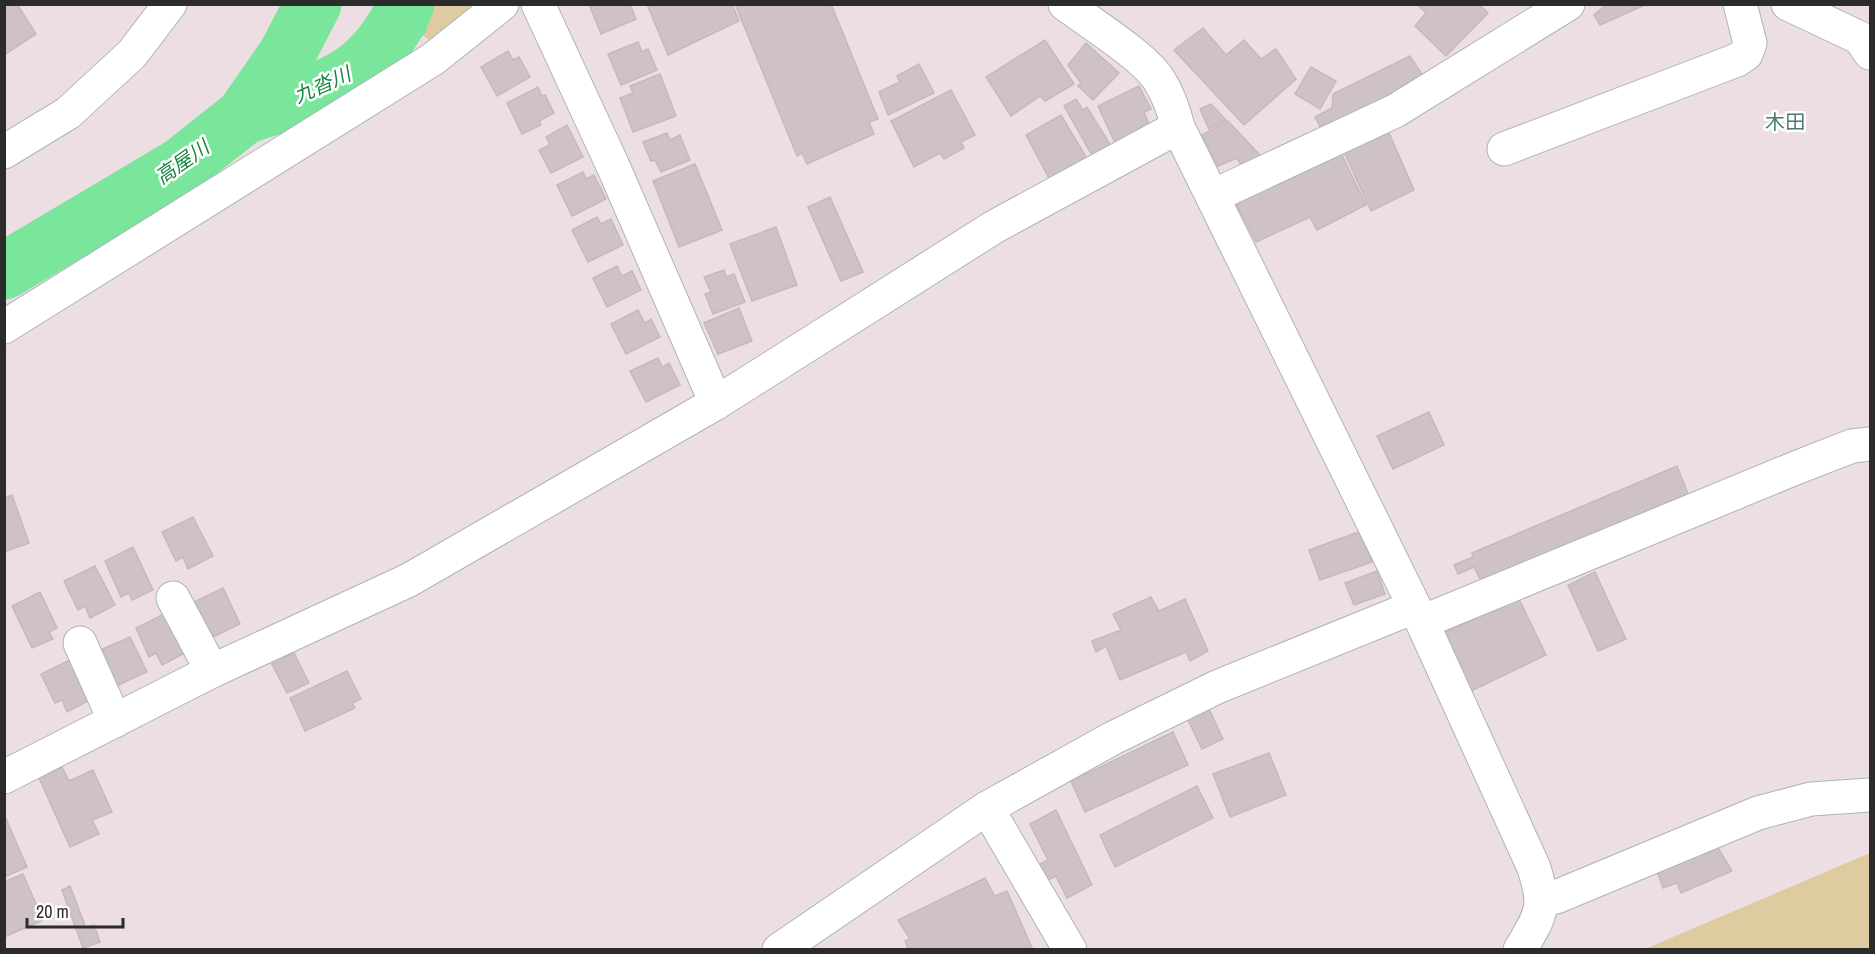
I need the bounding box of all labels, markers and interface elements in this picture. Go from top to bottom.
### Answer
water label: 九沓川 [289,59,357,109]
district label: 木田 [1765,108,1805,135]
water label: 高屋川 [149,132,216,190]
scale bar [27,891,123,929]
text: 20 m [36,899,69,924]

